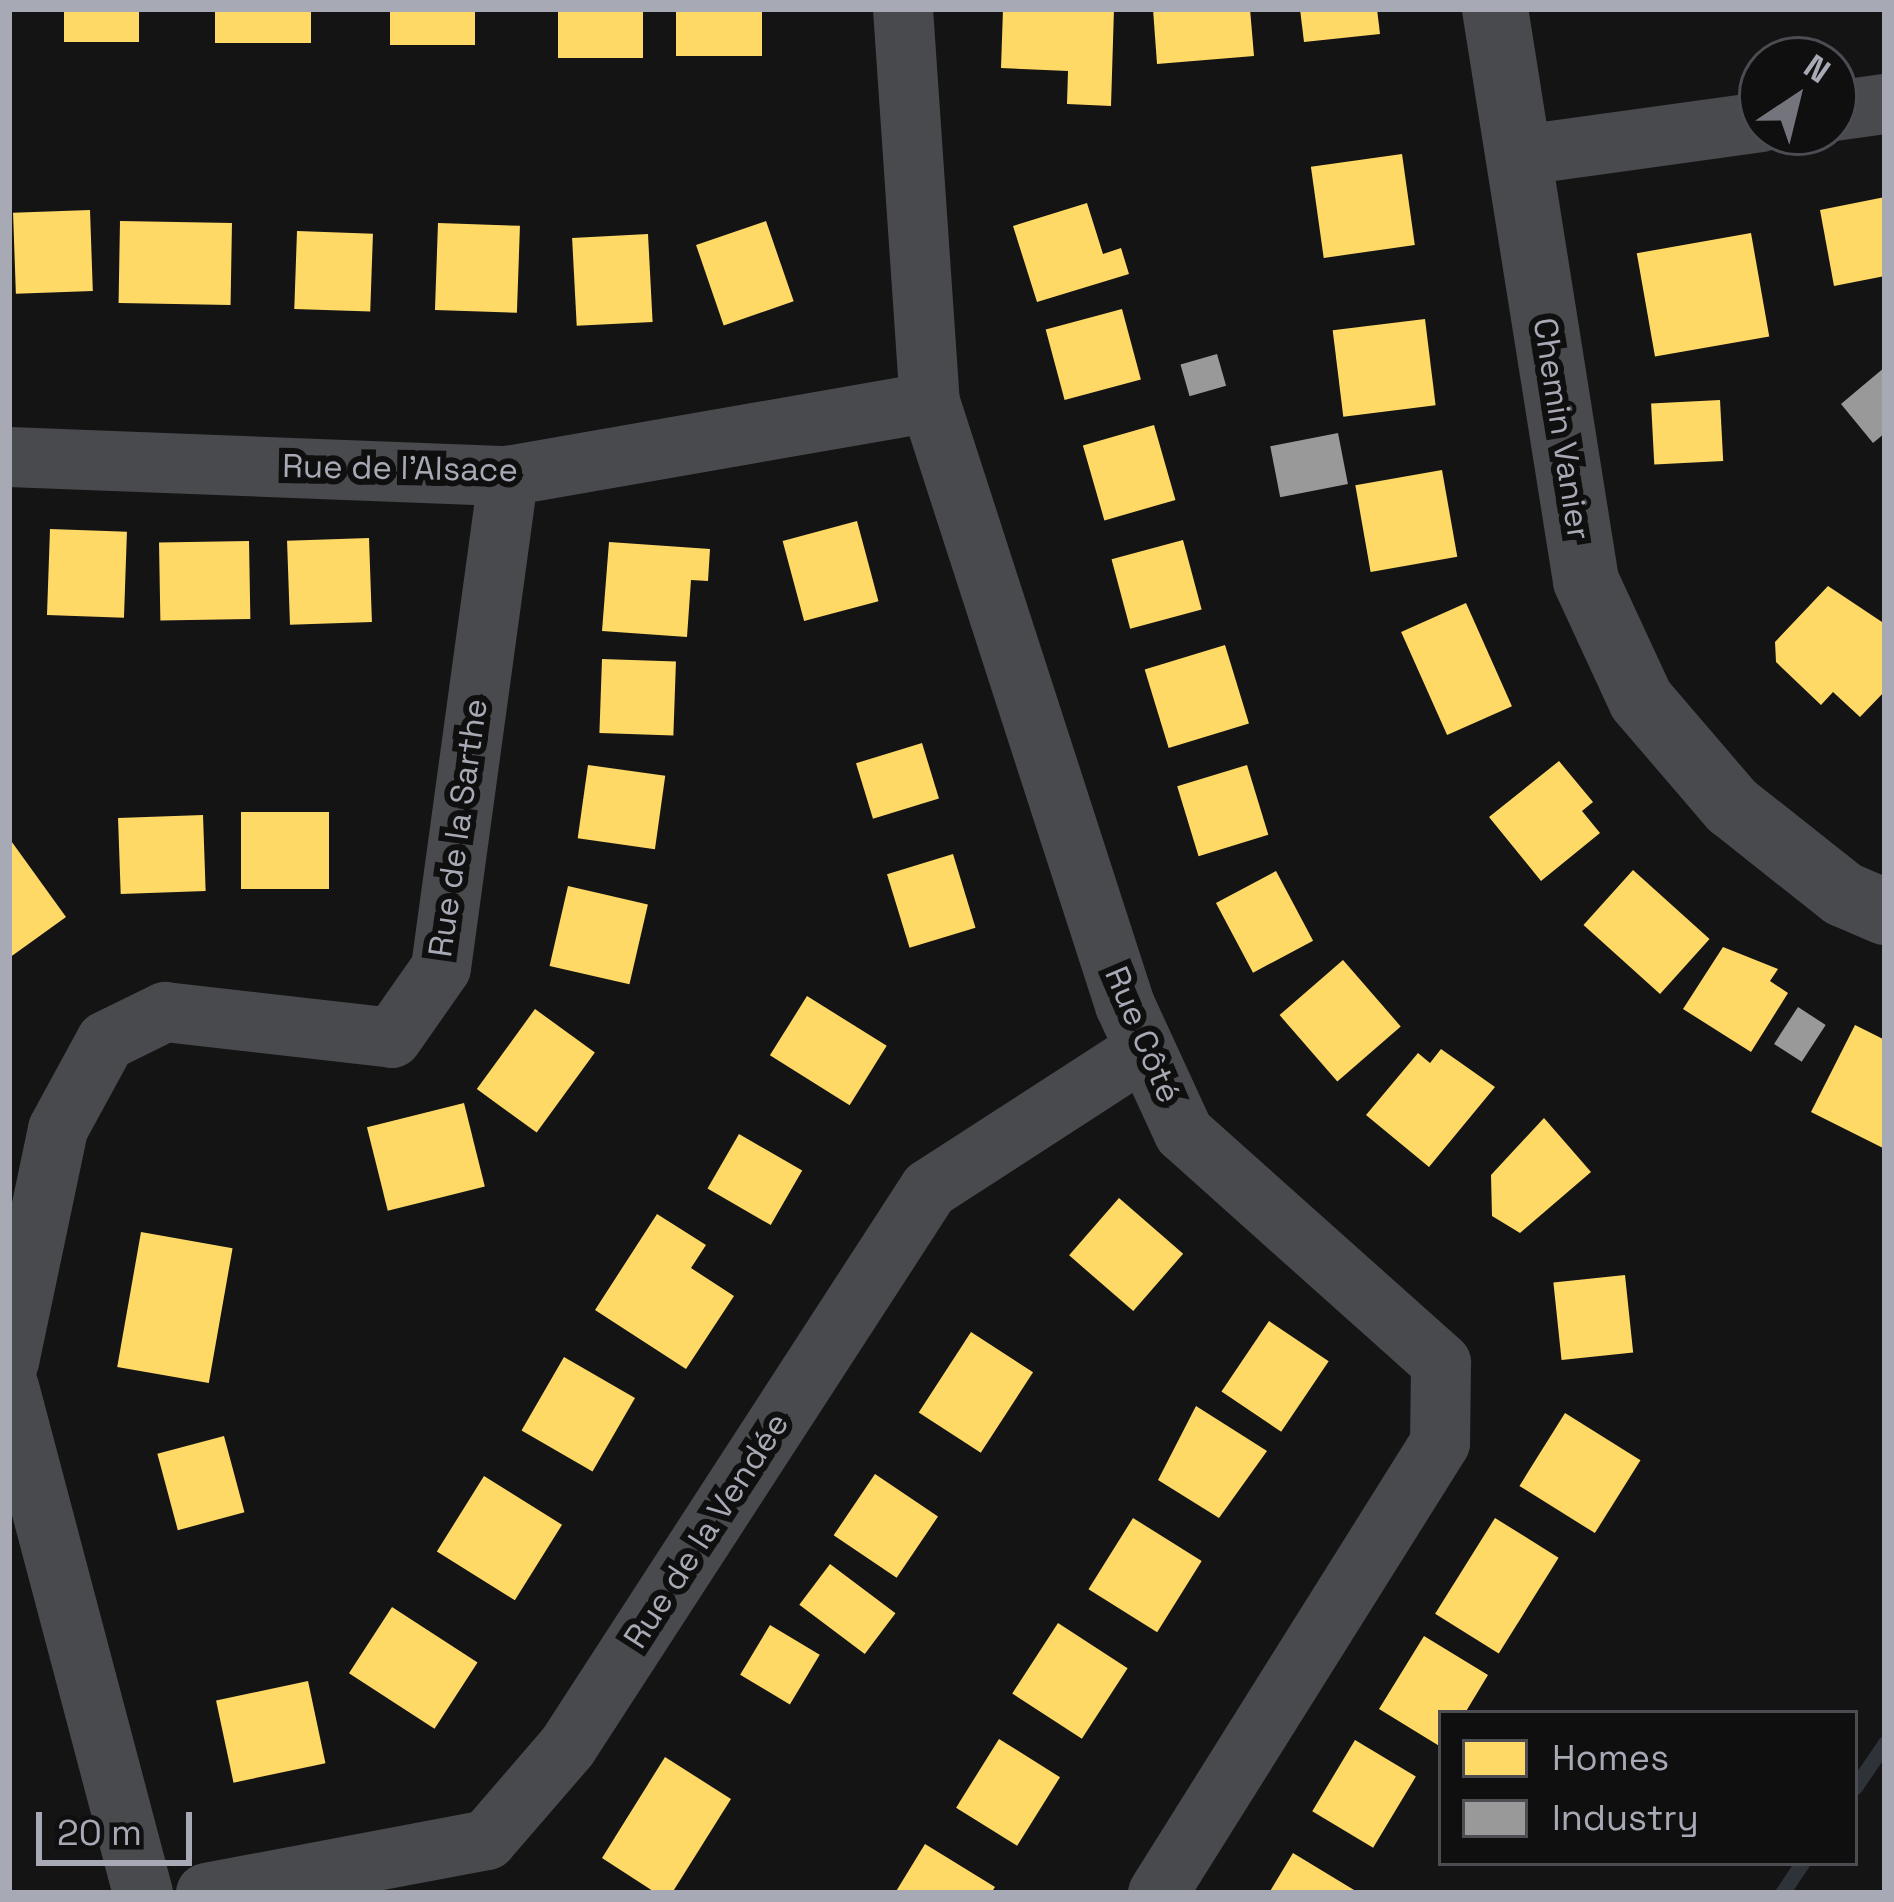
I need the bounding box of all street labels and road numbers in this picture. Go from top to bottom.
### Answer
street label: Chemin Vanier [1524,315,1598,543]
street label: Rue de l'Alsace [282,447,518,491]
street label: Rue de la Sarthe [421,696,497,960]
street label: Rue Côté [1096,961,1188,1109]
street label: Rue de la Vendée [616,1406,798,1656]

